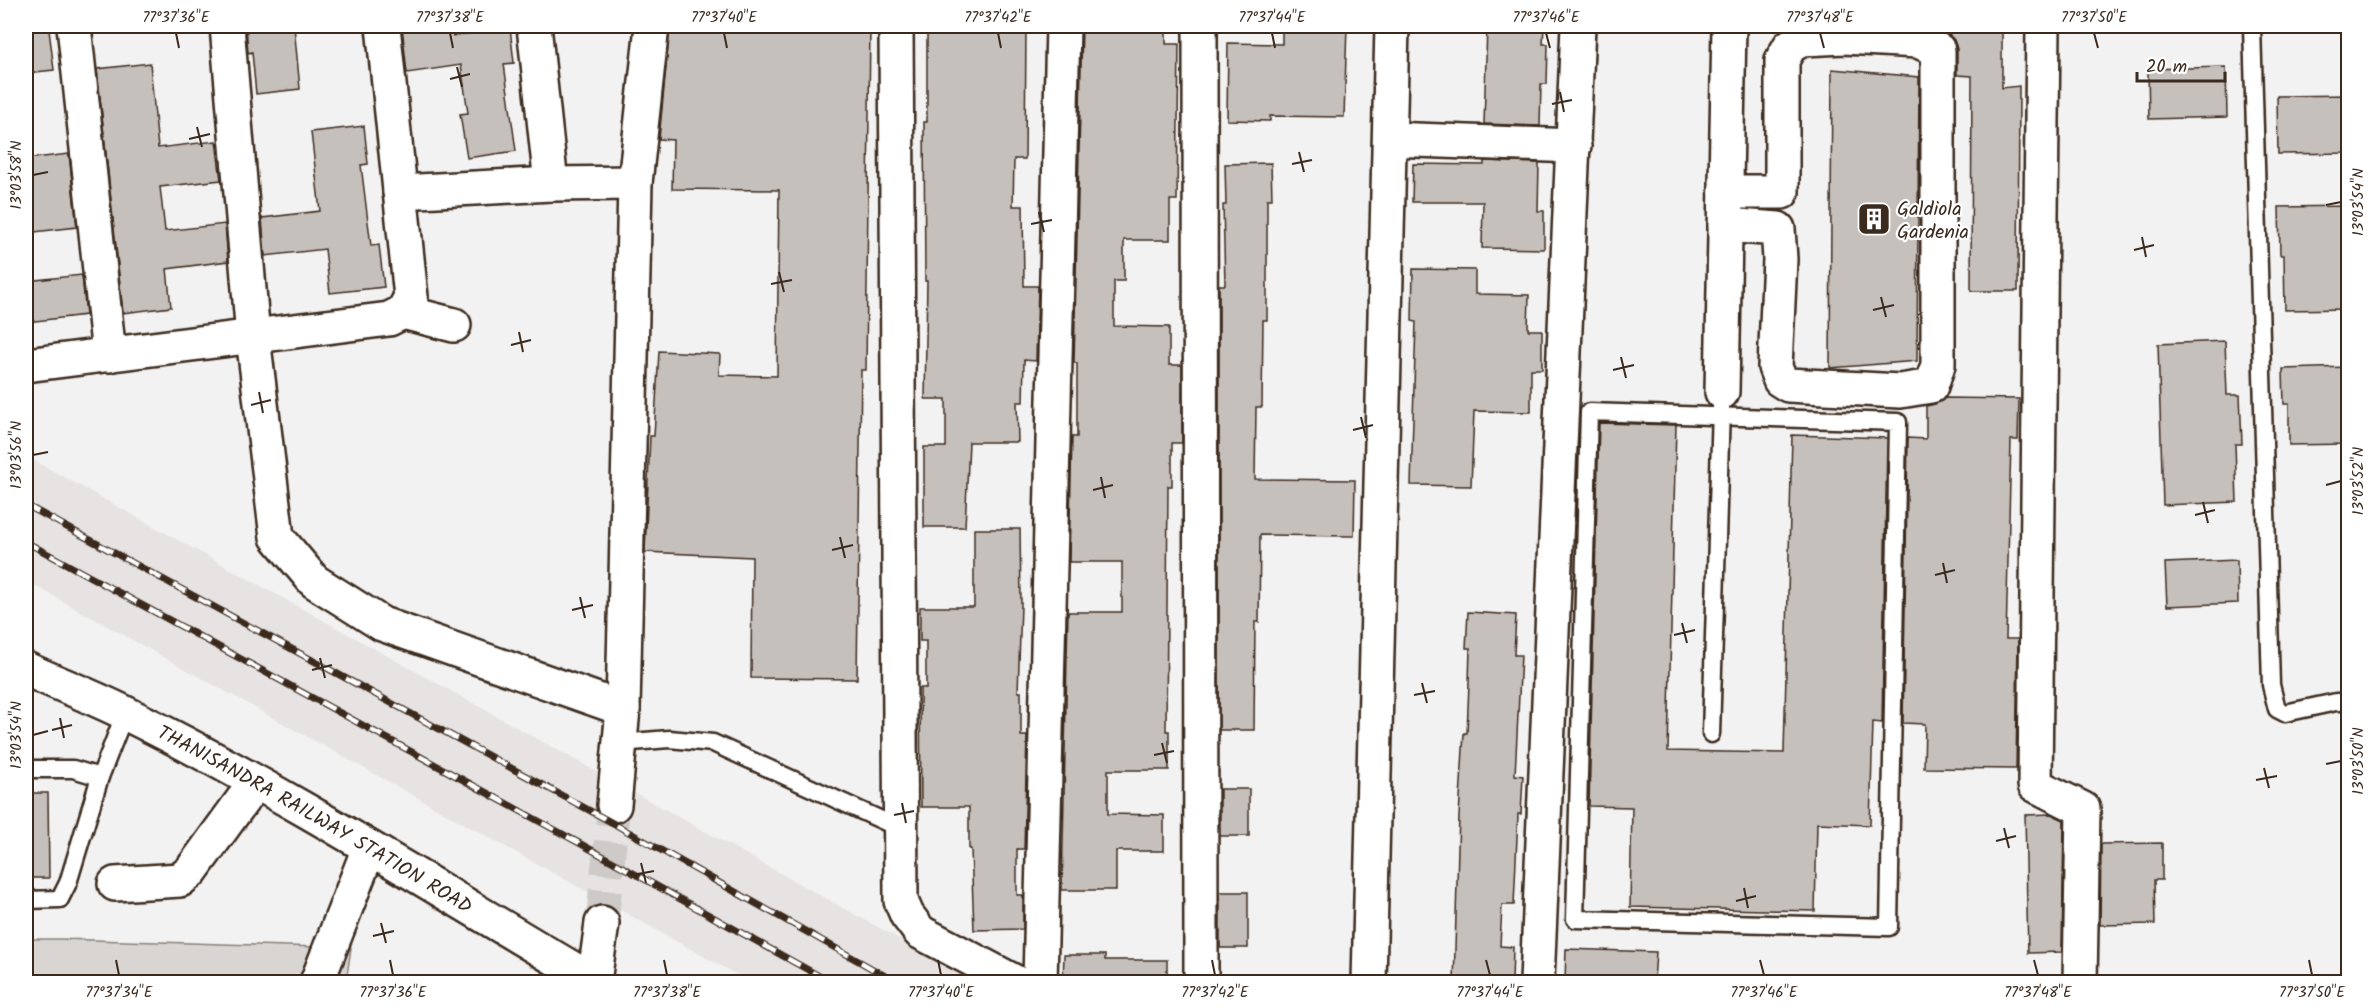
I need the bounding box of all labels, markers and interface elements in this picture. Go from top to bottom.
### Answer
text: 77°37'36"E [142,6,211,30]
text: 77°37'38"E [416,6,485,30]
text: 77°37'40"E [691,6,758,30]
text: 77°37'42"E [964,6,1033,30]
text: 77°37'44"E [1239,6,1307,30]
text: 77°37'46"E [1513,6,1581,30]
text: 77°37'48"E [1786,6,1855,30]
text: 77°37'50"E [2061,6,2128,30]
scale bar [2137,45,2226,83]
text: 20 m [2146,53,2187,82]
text: 13°03'58"N [5,141,29,209]
text: 13°03'54"N [2347,168,2371,236]
place label: Galdiola Gardenia [1897,194,1969,249]
building icon: Galdiola Gardenia [1856,201,1892,237]
text: 13°03'56"N [5,421,29,489]
text: 13°03'52"N [2347,447,2371,515]
text: 13°03'54"N [5,701,29,769]
street label: THANISANDRA RAILWAY STATION ROAD [151,718,478,923]
text: 13°03'50"N [2347,727,2371,795]
text: 77°37'34"E [85,981,154,1005]
text: 77°37'36"E [359,981,428,1005]
text: 77°37'38"E [633,981,702,1005]
text: 77°37'40"E [908,981,975,1005]
text: 77°37'42"E [1181,981,1250,1005]
text: 77°37'44"E [1457,981,1525,1005]
text: 77°37'46"E [1731,981,1799,1005]
text: 77°37'48"E [2004,981,2073,1005]
text: 77°37'50"E [2279,981,2346,1005]

